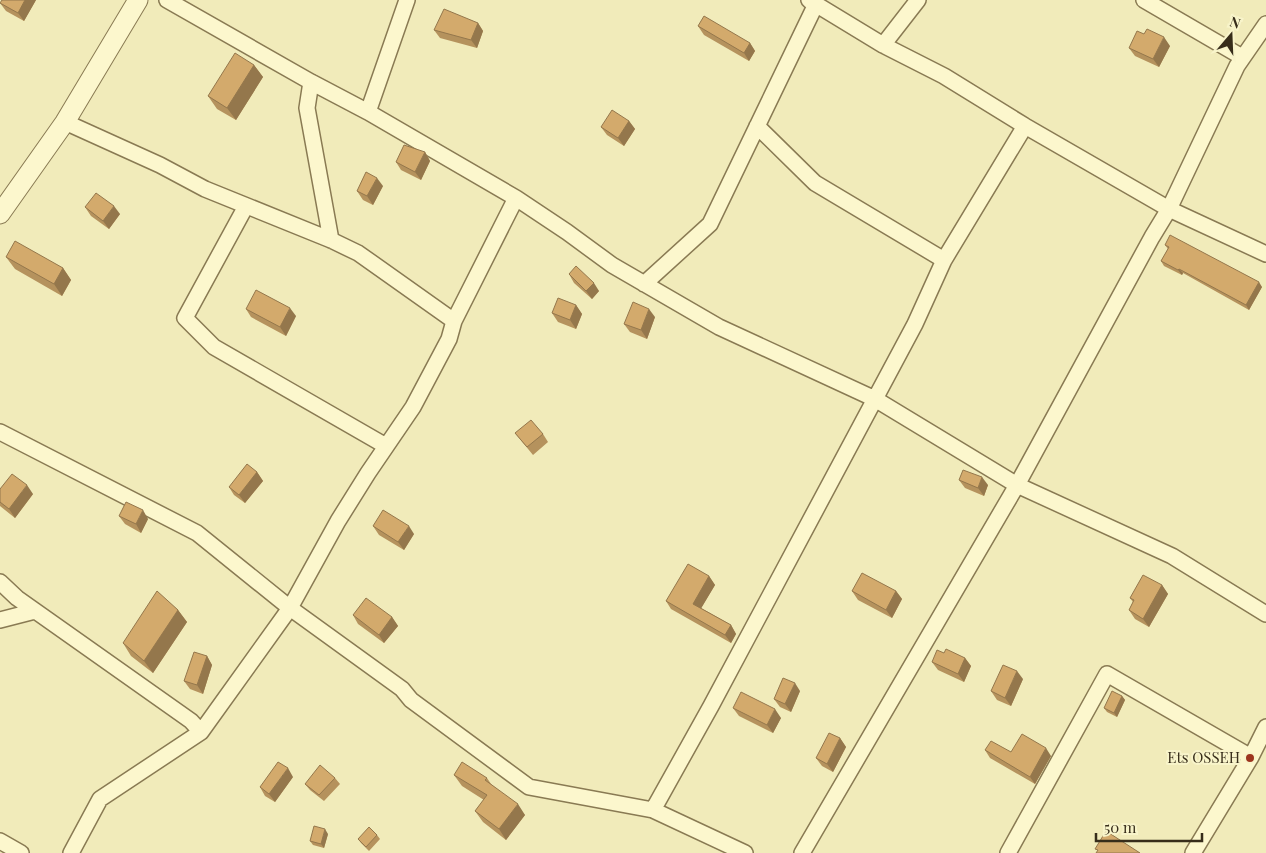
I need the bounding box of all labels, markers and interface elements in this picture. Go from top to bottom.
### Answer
north arrow [1206,10,1256,60]
text: N [1228,12,1243,33]
place label: Ets OSSEH [1167,747,1240,767]
marker: Ets OSSEH [1244,752,1256,764]
scale bar [1096,810,1202,842]
text: 50 m [1104,817,1137,837]

